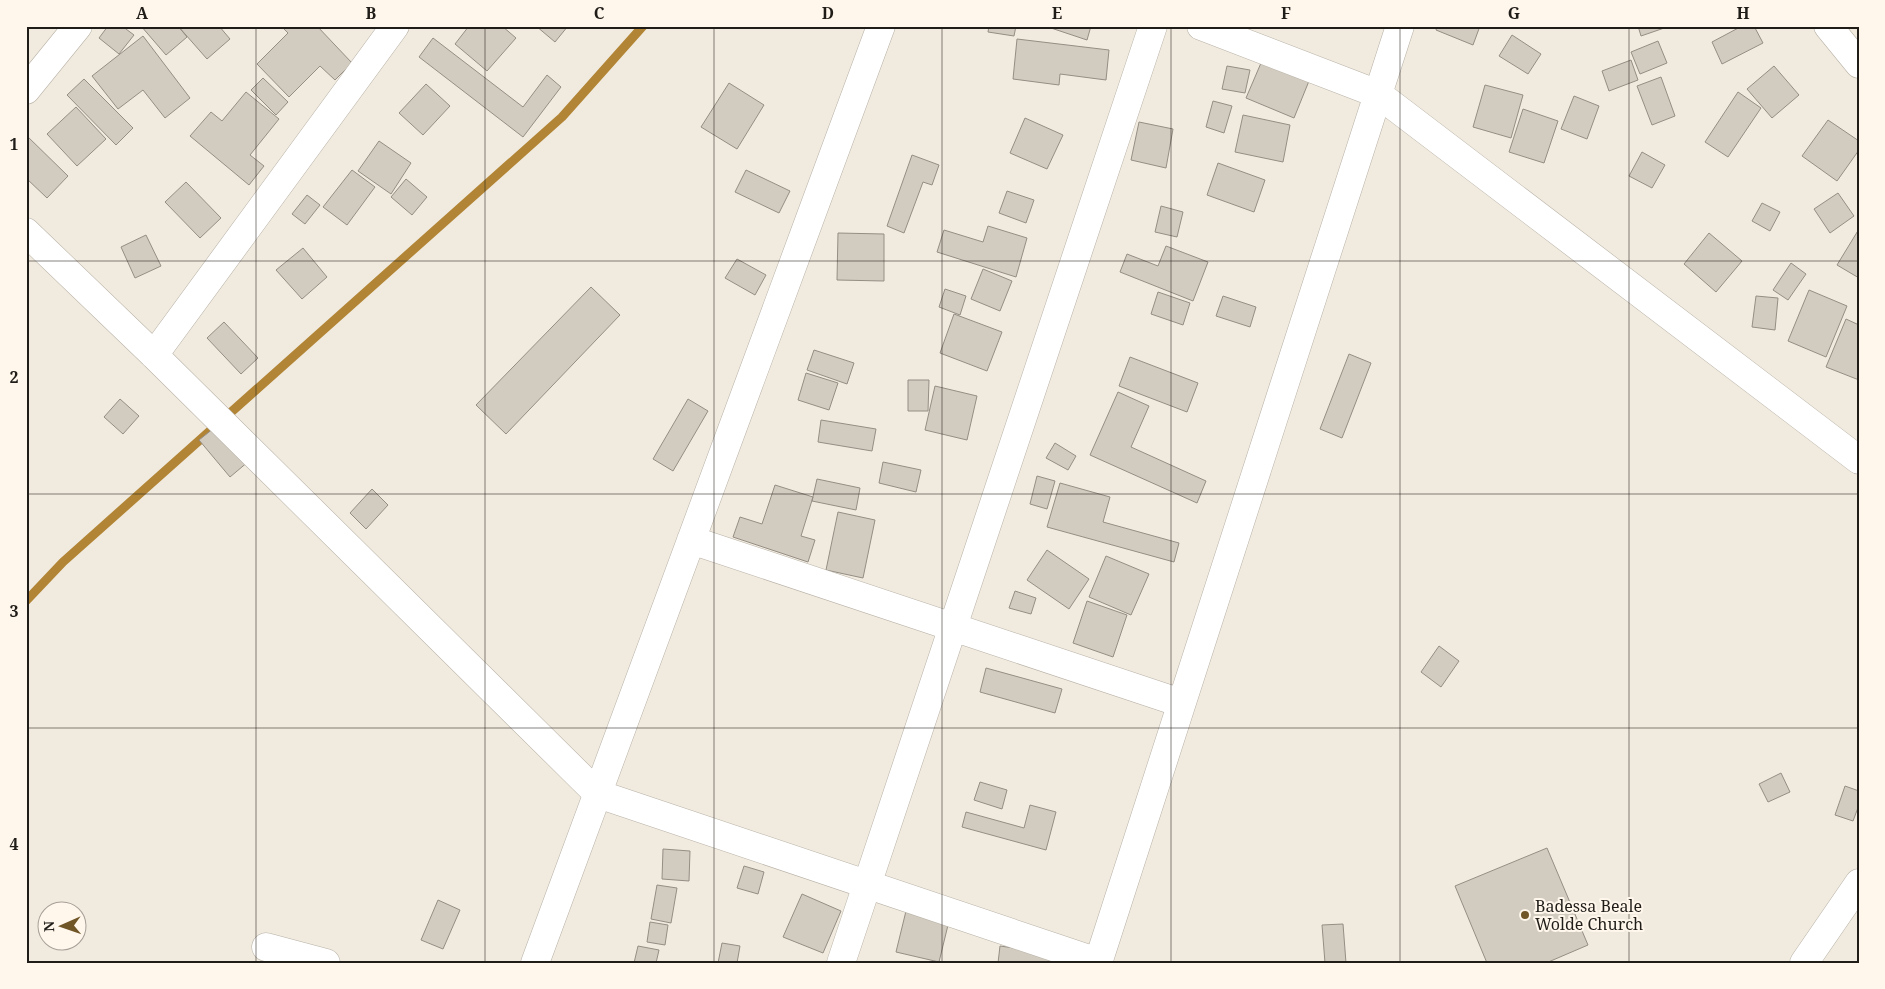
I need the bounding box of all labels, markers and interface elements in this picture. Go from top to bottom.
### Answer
text: A [136,2,149,24]
text: B [366,2,377,24]
text: C [594,2,605,24]
text: D [822,2,834,24]
text: E [1052,2,1062,24]
text: F [1281,2,1291,24]
text: G [1508,2,1520,24]
text: H [1736,2,1750,24]
text: 1 [9,133,19,155]
text: 2 [9,366,19,388]
text: 3 [9,600,19,622]
text: 4 [9,833,19,855]
place label: Badessa Beale Wolde Church [1535,895,1643,935]
north arrow [38,902,88,952]
marker: Badessa Beale Wolde Church [1519,909,1531,921]
text: N [39,921,58,932]

